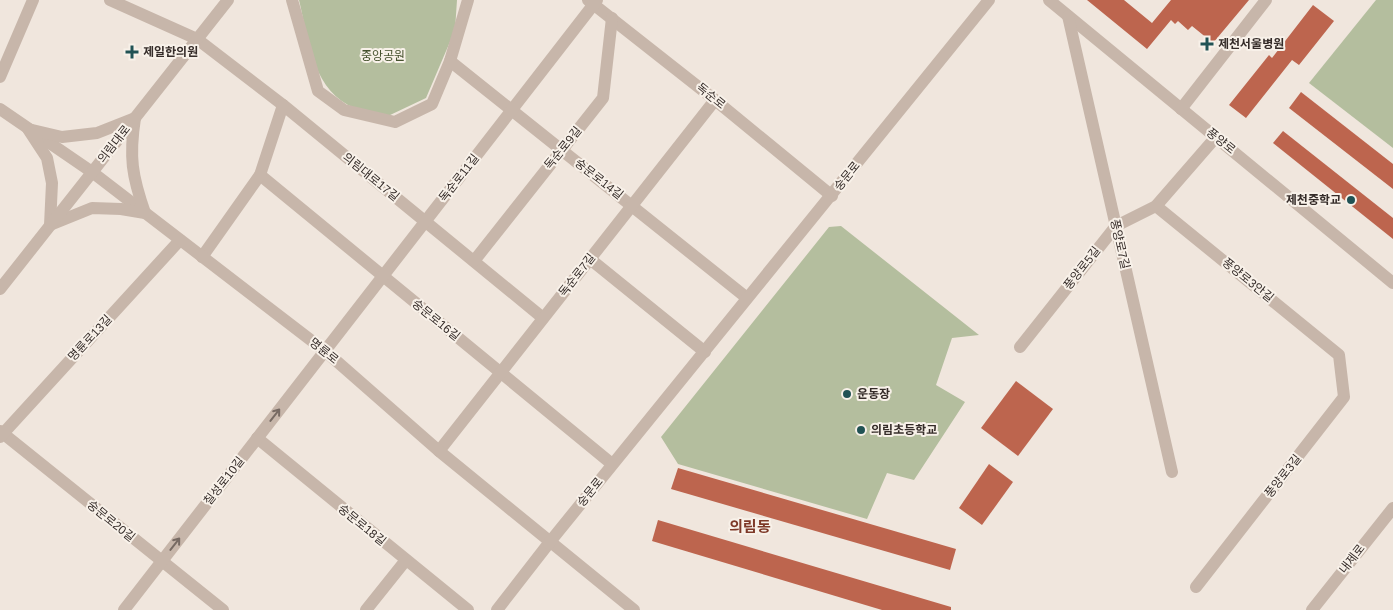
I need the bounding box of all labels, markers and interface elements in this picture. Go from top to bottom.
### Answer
marker: 제천서울병원 [1200,37,1214,51]
place label: 제천서울병원 [1218,37,1284,51]
marker: 제일한의원 [125,45,139,59]
place label: 제일한의원 [143,45,198,59]
park label: 중앙공원 [361,49,405,63]
street label: 독순로 [694,80,728,112]
street label: 의림대로 [95,122,133,166]
street label: 독순로9길 [542,124,584,172]
street label: 풍양로 [1204,125,1238,157]
street label: 의림대로17길 [340,150,402,204]
street label: 독순로11길 [436,151,482,205]
street label: 숭문로14길 [572,156,626,202]
street label: 숭문로 [831,159,863,193]
place label: 제천중학교 [1286,193,1341,207]
marker: 제천중학교 [1345,194,1357,206]
street label: 풍양로7길 [1107,218,1133,270]
street label: 풍양로5길 [1061,244,1103,292]
street label: 독순로7길 [556,251,598,299]
street label: 풍양로3안길 [1220,255,1276,305]
street label: 숭문로16길 [409,296,463,344]
street label: 명륜로13길 [65,312,115,364]
street label: 명륜로 [307,335,341,367]
place label: 운동장 [857,387,890,401]
marker: 운동장 [841,388,853,400]
one-way arrow [270,408,280,422]
place label: 의림초등학교 [871,423,937,437]
marker: 의림초등학교 [855,424,867,436]
street label: 풍양로3길 [1262,452,1304,500]
street label: 칠성로10길 [201,454,247,508]
street label: 숭문로 [574,475,606,509]
street label: 숭문로20길 [84,497,138,545]
street label: 숭문로18길 [335,501,389,549]
district label: 의림동 [729,518,771,535]
one-way arrow [170,538,181,551]
street label: 내제로 [1336,542,1368,576]

